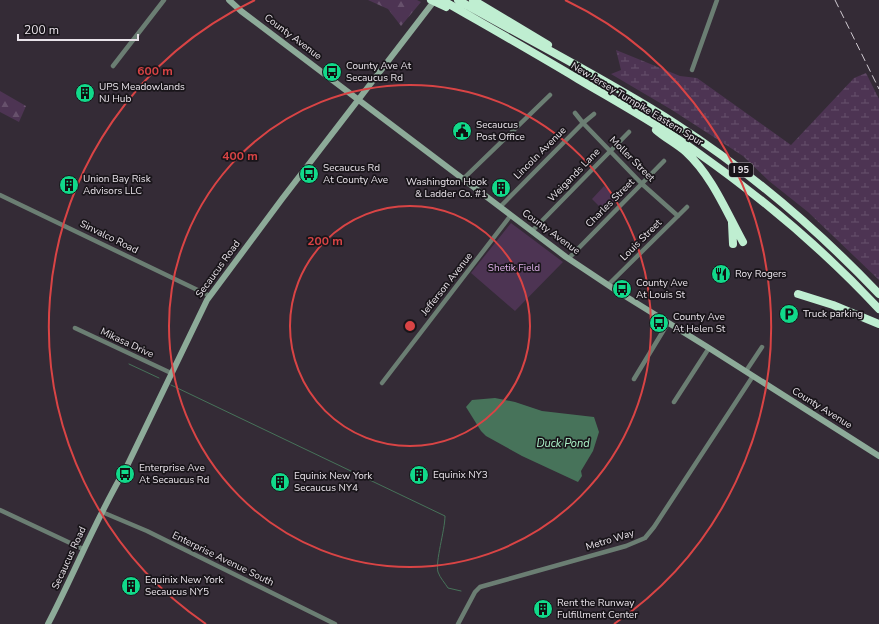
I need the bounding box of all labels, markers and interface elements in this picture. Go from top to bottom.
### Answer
street label: County Avenue [261,11,325,63]
scale bar [18,16,138,42]
text: 200 m [24,22,59,38]
place label: County Ave At Secaucus Rd [346,59,412,85]
street label: New Jersey Turnpike Eastern Spur [568,59,706,149]
bus stop icon: County Ave At Secaucus Rd [321,61,343,83]
text: 600 m [137,63,173,79]
place label: UPS Meadowlands NJ Hub [99,80,185,106]
building icon: UPS Meadowlands NJ Hub [74,82,96,104]
place label: Secaucus Post Office [476,118,525,144]
public building icon: Secaucus Post Office [451,120,473,142]
street label: Lincoln Avenue [511,124,569,182]
street label: Moller Street [606,133,658,185]
street label: Weigands Lane [545,145,603,205]
text: 400 m [222,148,258,164]
place label: Secaucus Rd At County Ave [323,161,388,187]
bus stop icon: Secaucus Rd At County Ave [298,163,320,185]
road number: I 95 [729,163,753,177]
place label: Union Bay Risk Advisors LLC [83,172,152,198]
building icon: Union Bay Risk Advisors LLC [58,174,80,196]
place label: Washington Hook & Ladder Co. #1 [406,175,488,201]
street label: Charles Street [582,175,638,231]
building icon: Washington Hook & Ladder Co. #1 [490,177,512,199]
street label: County Avenue [519,206,583,258]
street label: Louis Street [617,216,665,264]
street label: Sinvalco Road [77,217,141,257]
text: 200 m [307,233,343,249]
street label: Secaucus Road [192,237,244,301]
street label: Jefferson Avenue [417,250,476,319]
park label: Shetik Field [488,261,540,275]
restaurant icon: Roy Rogers [710,263,732,285]
place label: Roy Rogers [735,267,787,281]
place label: County Ave At Louis St [636,276,688,302]
bus stop icon: County Ave At Louis St [611,278,633,300]
parking icon: Truck parking [778,303,800,325]
place label: Truck parking [803,307,863,321]
place label: County Ave At Helen St [673,310,726,336]
bus stop icon: County Ave At Helen St [648,312,670,334]
centre of rings [403,319,417,333]
street label: Mikasa Drive [98,324,156,362]
street label: County Avenue [789,384,855,432]
water label: Duck Pond [536,436,590,451]
place label: Enterprise Ave At Secaucus Rd [139,461,209,487]
bus stop icon: Enterprise Ave At Secaucus Rd [114,463,136,485]
building icon: Equinix NY3 [408,464,430,486]
place label: Equinix NY3 [433,468,488,482]
place label: Equinix New York Secaucus NY4 [294,469,373,495]
building icon: Equinix New York Secaucus NY4 [269,471,291,493]
street label: Secaucus Road [48,524,90,592]
street label: Metro Way [584,526,637,554]
street label: Enterprise Avenue South [170,528,276,590]
place label: Equinix New York Secaucus NY5 [145,573,224,599]
building icon: Equinix New York Secaucus NY5 [120,575,142,597]
place label: Rent the Runway Fulfillment Center [557,596,638,622]
building icon: Rent the Runway Fulfillment Center [532,598,554,620]

